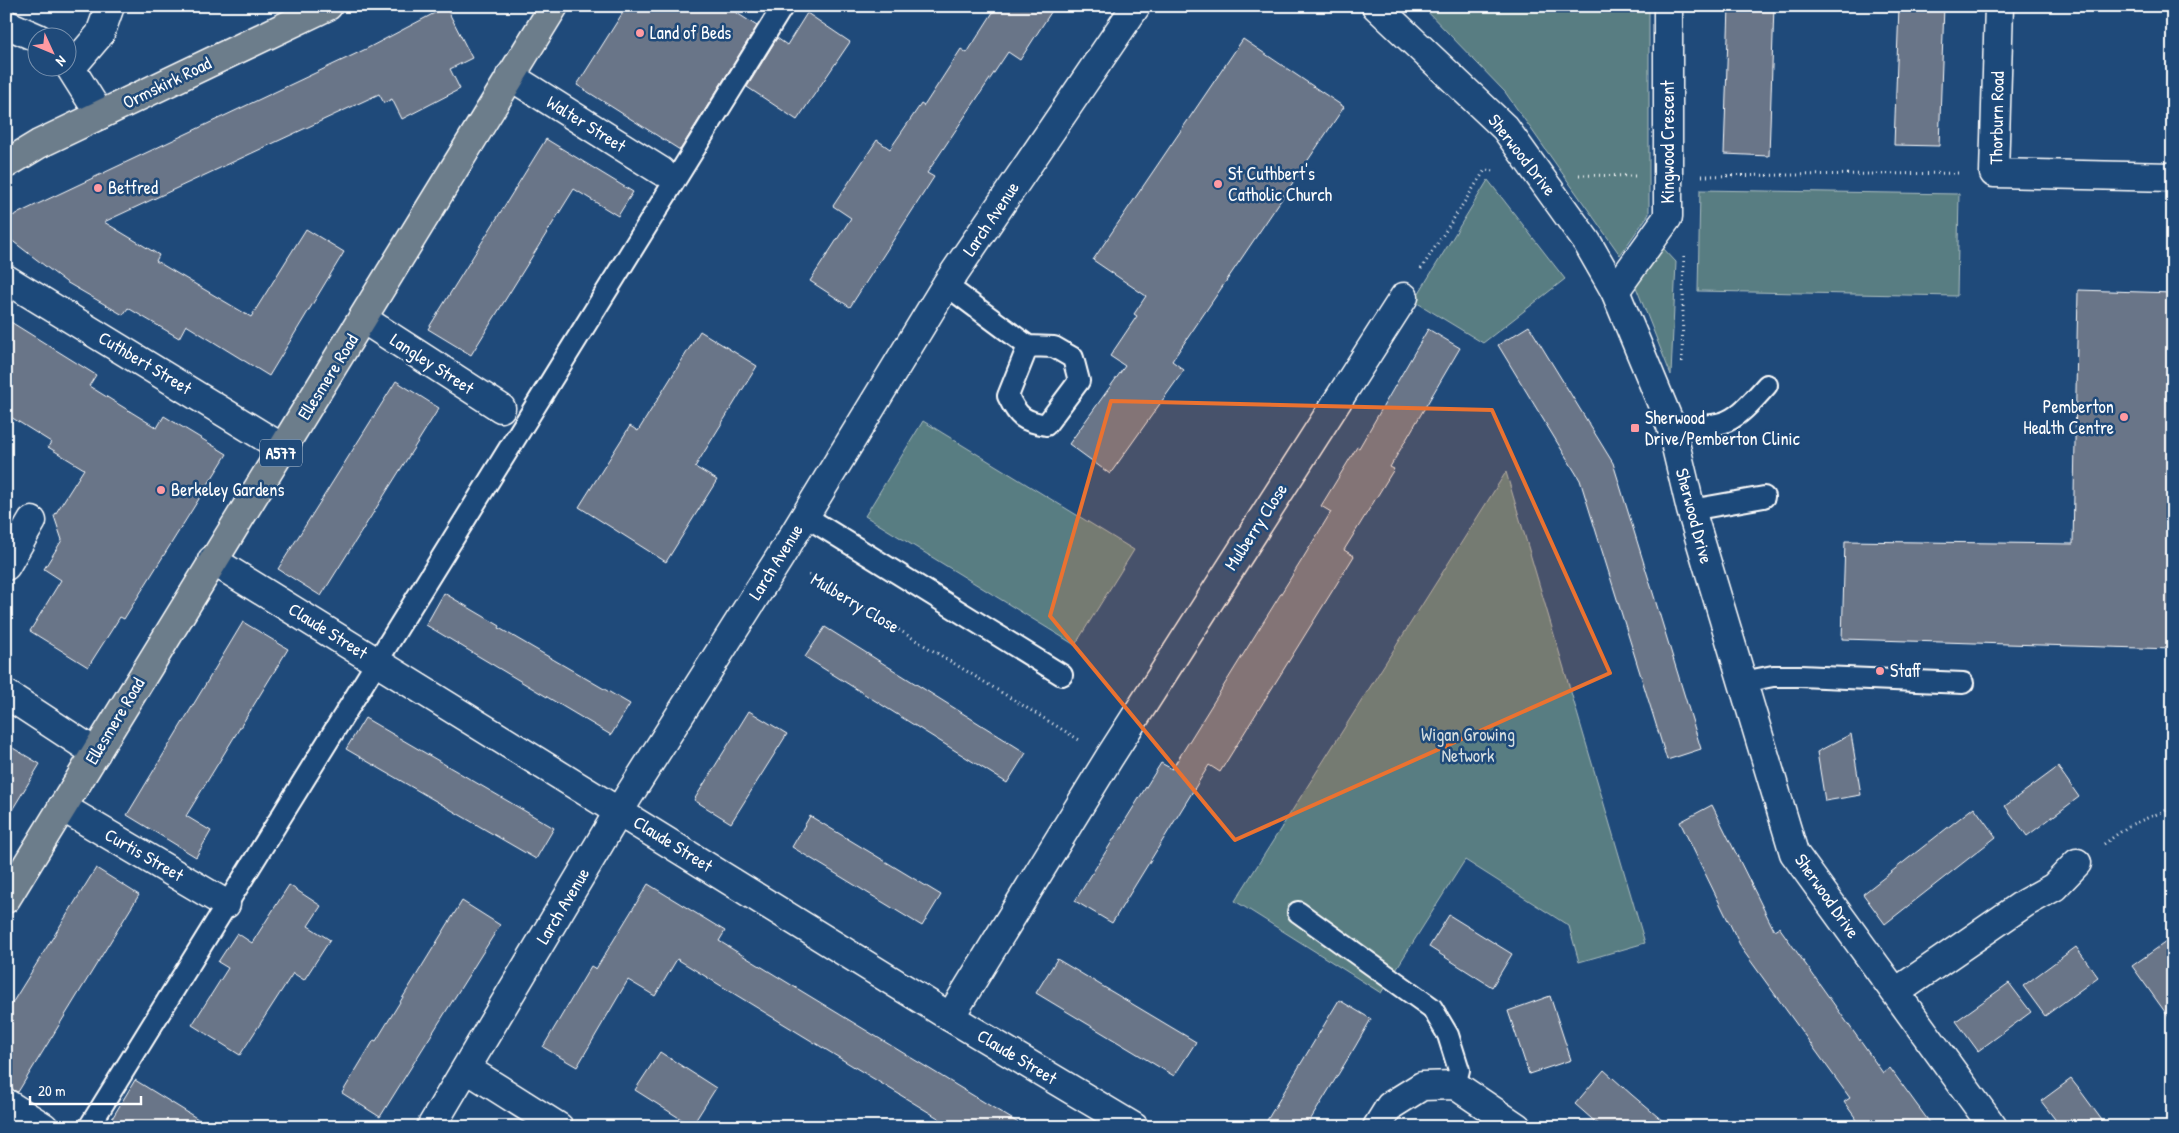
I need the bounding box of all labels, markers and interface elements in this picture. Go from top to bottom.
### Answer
place label: Land of Beds [650,20,731,45]
marker: Land of Beds [634,27,646,39]
north arrow [28,28,78,78]
street label: Ormskirk Road [118,50,215,115]
text: N [52,52,71,71]
street label: Thorburn Road [1983,71,2010,165]
street label: Kingwood Crescent [1655,80,1680,203]
street label: Walter Street [542,89,631,158]
street label: Sherwood Drive [1482,108,1562,201]
place label: St Cuthbert's Catholic Church [1228,161,1332,207]
place label: Betfred [108,175,158,200]
street label: Larch Avenue [956,176,1025,261]
marker: St Cuthbert's Catholic Church [1212,178,1224,190]
marker: Betfred [92,182,104,194]
street label: Cuthbert Street [94,325,197,401]
street label: Langley Street [385,327,480,401]
street label: Ellesmere Road [291,329,364,424]
place label: Pemberton Health Centre [2023,394,2114,440]
place label: Sherwood Drive/Pemberton Clinic [1645,405,1800,451]
marker: Pemberton Health Centre [2118,411,2130,423]
marker: Sherwood Drive/Pemberton Clinic [1629,422,1641,434]
road number: A577 [260,439,302,466]
street label: Sherwood Drive [1670,465,1719,566]
place label: Berkeley Gardens [171,477,285,502]
street label: Mulberry Close [1218,478,1293,575]
marker: Berkeley Gardens [155,484,167,496]
street label: Larch Avenue [742,519,809,604]
street label: Mulberry Close [806,566,904,639]
street label: Claude Street [284,596,373,665]
place label: Staff [1890,658,1922,683]
marker: Staff [1874,665,1886,677]
street label: Ellesmere Road [79,673,150,769]
park label: Wigan Growing Network [1421,722,1515,768]
street label: Claude Street [629,809,718,878]
street label: Curtis Street [100,822,189,888]
street label: Sherwood Drive [1789,848,1866,943]
street label: Larch Avenue [530,863,595,949]
street label: Claude Street [973,1023,1063,1091]
scale bar [30,1073,141,1105]
text: 20 m [38,1080,65,1101]

